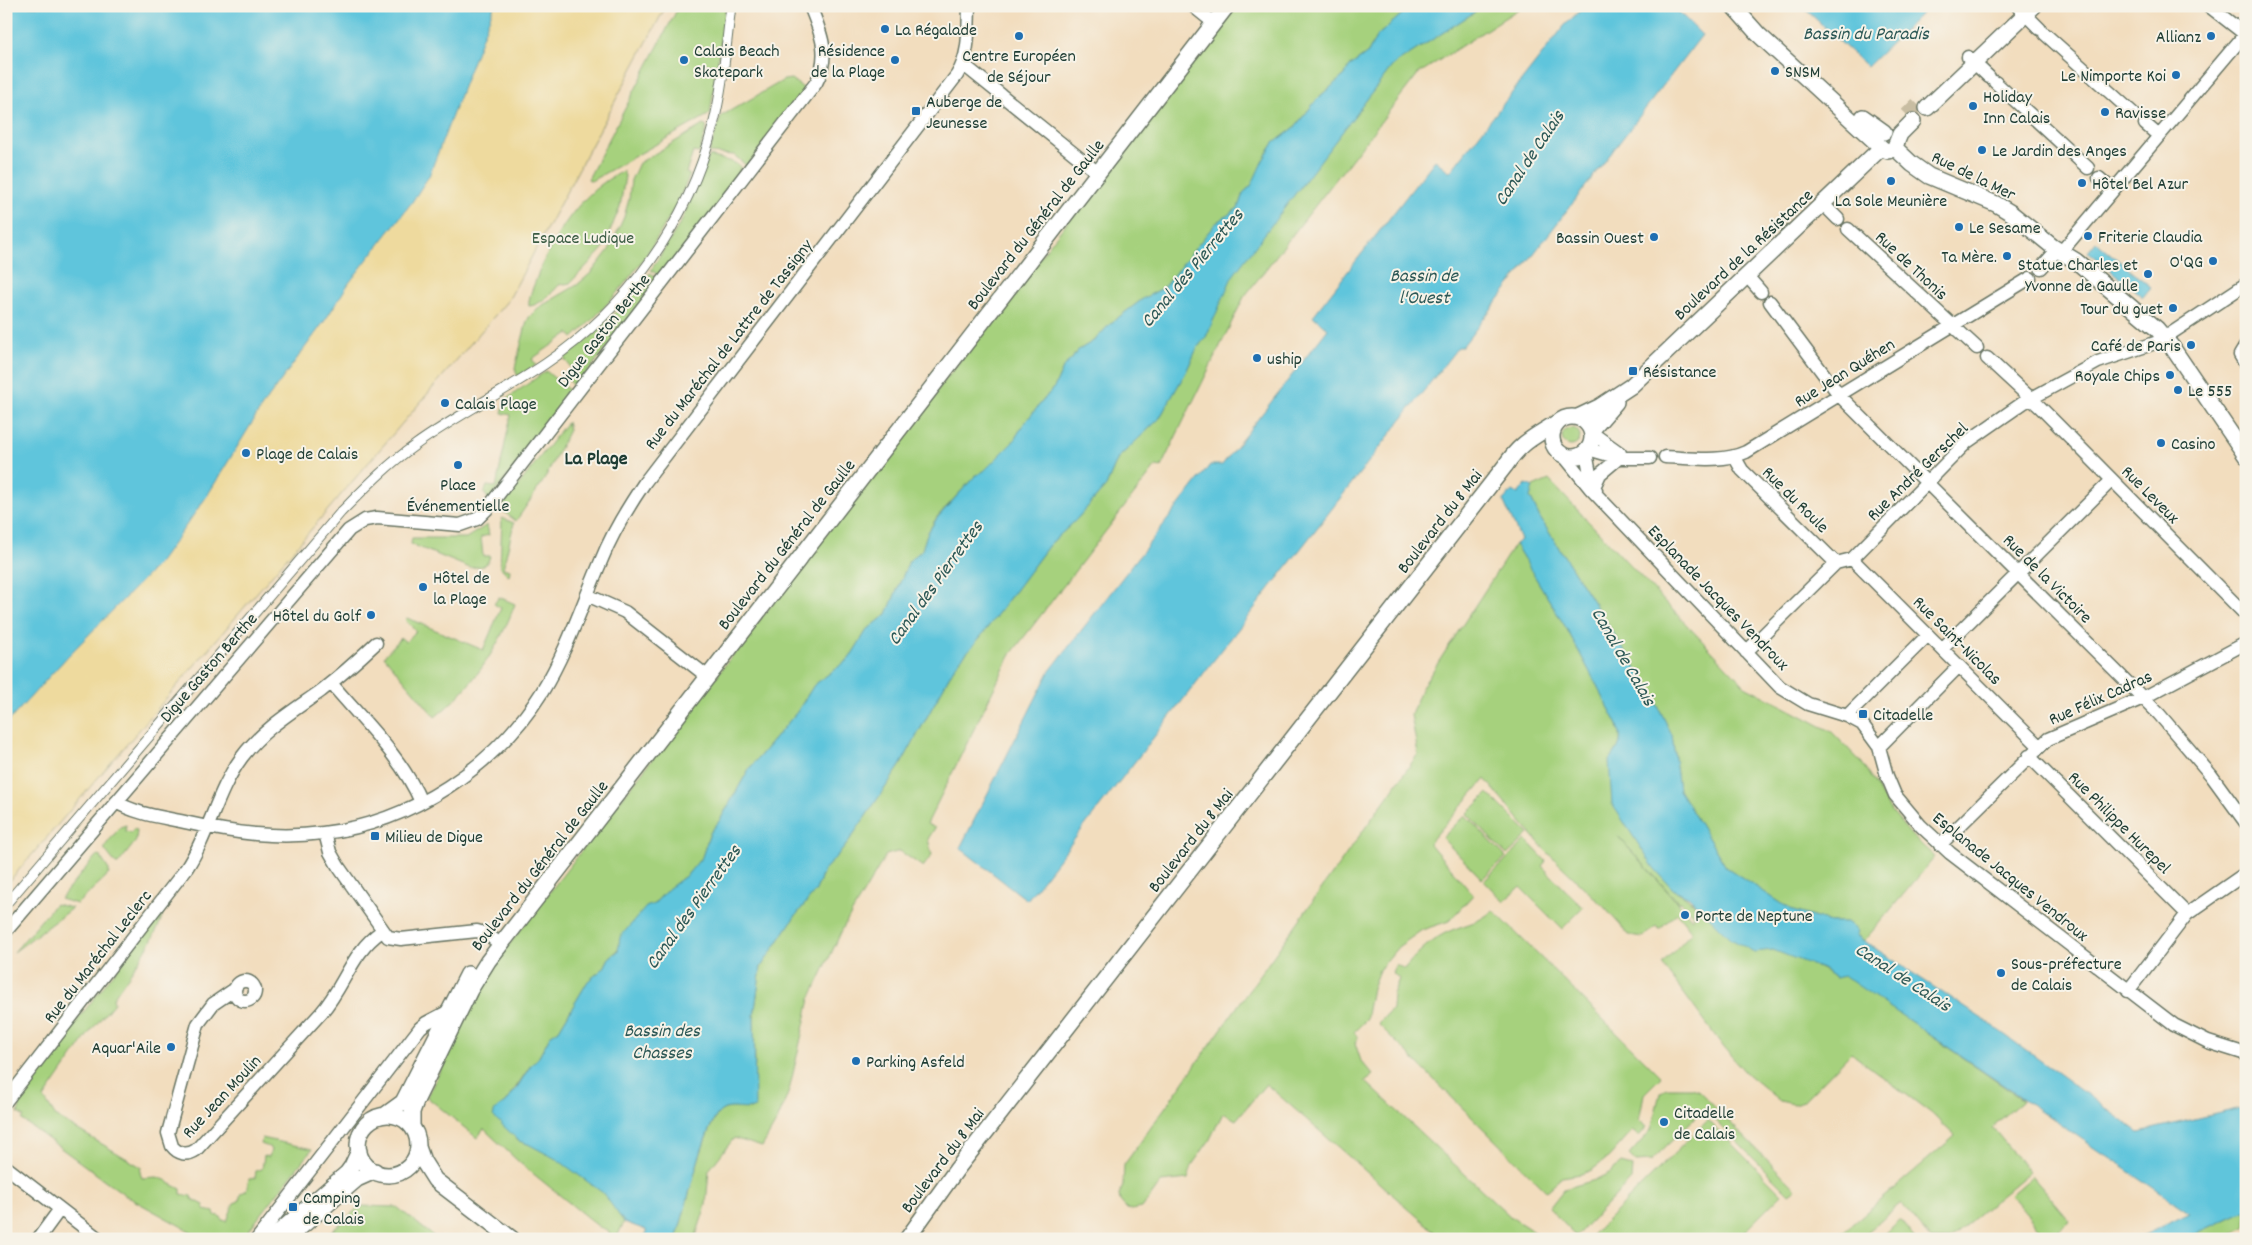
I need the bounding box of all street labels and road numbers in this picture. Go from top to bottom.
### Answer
street label: Boulevard du Général de Gaulle [962,135,1112,316]
street label: Rue de la Mer [1927,146,2020,209]
street label: Boulevard de la Résistance [1669,184,1820,327]
street label: Rue de Thonis [1868,226,1952,307]
street label: Rue du Maréchal de Lattre de Tassigny [640,234,821,456]
street label: Digue Gaston Berthe [553,269,657,394]
street label: Rue Jean Quéhen [1790,333,1900,415]
street label: Rue André Gerschel [1862,417,1976,528]
street label: Boulevard du Général de Gaulle [713,455,863,636]
street label: Rue Leveux [2114,461,2184,531]
street label: Rue du Roule [1755,462,1833,540]
street label: Boulevard du 8 Mai [1392,465,1489,580]
street label: Esplanade Jacques Vendroux [1641,520,1794,677]
street label: Rue de la Victoire [1996,529,2097,630]
street label: Rue Saint-Nicolas [1906,592,2006,692]
street label: Digue Gaston Berthe [155,608,265,729]
street label: Rue Félix Cadras [2045,665,2157,733]
street label: Rue Philippe Hurepel [2061,767,2176,881]
street label: Boulevard du Général de Gaulle [466,776,616,957]
street label: Boulevard du 8 Mai [1143,784,1240,899]
street label: Esplanade Jacques Vendroux [1926,807,2093,949]
street label: Rue du Maréchal Leclerc [39,886,159,1030]
street label: Rue Jean Moulin [177,1050,268,1145]
street label: Boulevard du 8 Mai [896,1104,992,1219]

